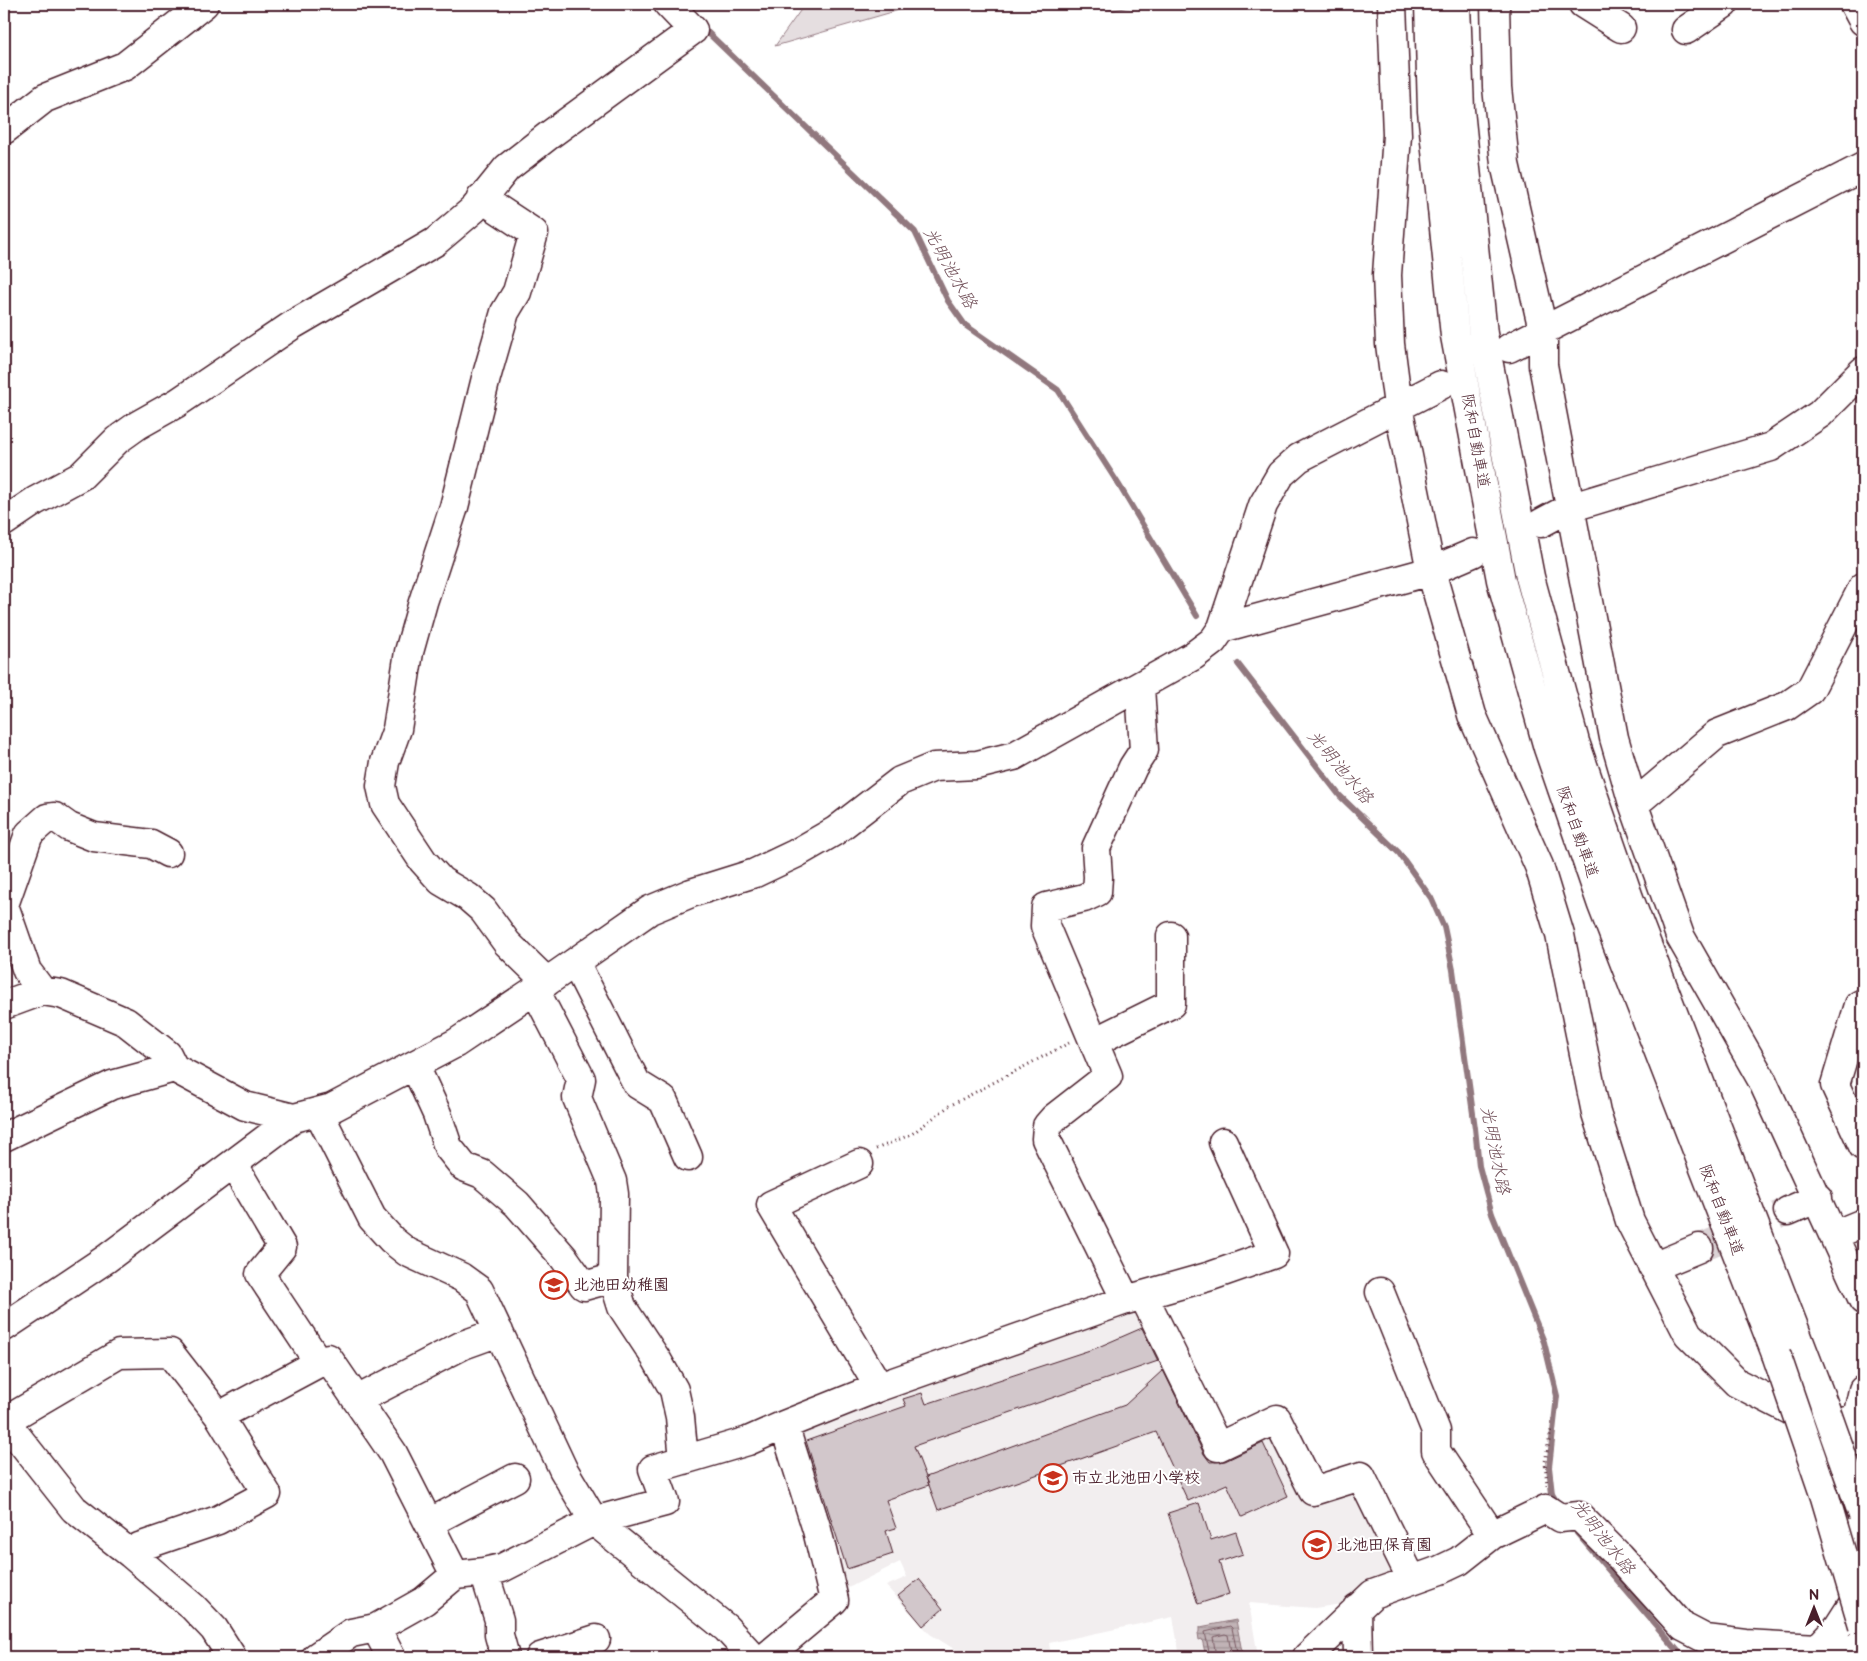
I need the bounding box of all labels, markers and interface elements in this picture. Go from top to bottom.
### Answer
water label: 光明池水路 [919,224,981,313]
street label: 阪和自動車道 [1457,392,1493,490]
water label: 光明池水路 [1303,726,1378,809]
street label: 阪和自動車道 [1552,784,1602,880]
water label: 光明池水路 [1476,1104,1514,1197]
street label: 阪和自動車道 [1695,1162,1747,1258]
school or university icon: 北池田幼稚園 [539,1270,569,1300]
place label: 北池田幼稚園 [573,1276,669,1295]
school or university icon: 市立北池田小学校 [1038,1463,1068,1493]
place label: 市立北池田小学校 [1072,1469,1200,1488]
water label: 光明池水路 [1567,1495,1640,1580]
school or university icon: 北池田保育園 [1302,1530,1332,1560]
place label: 北池田保育園 [1336,1536,1432,1555]
north arrow [1790,1584,1840,1634]
text: N [1809,1587,1819,1604]

